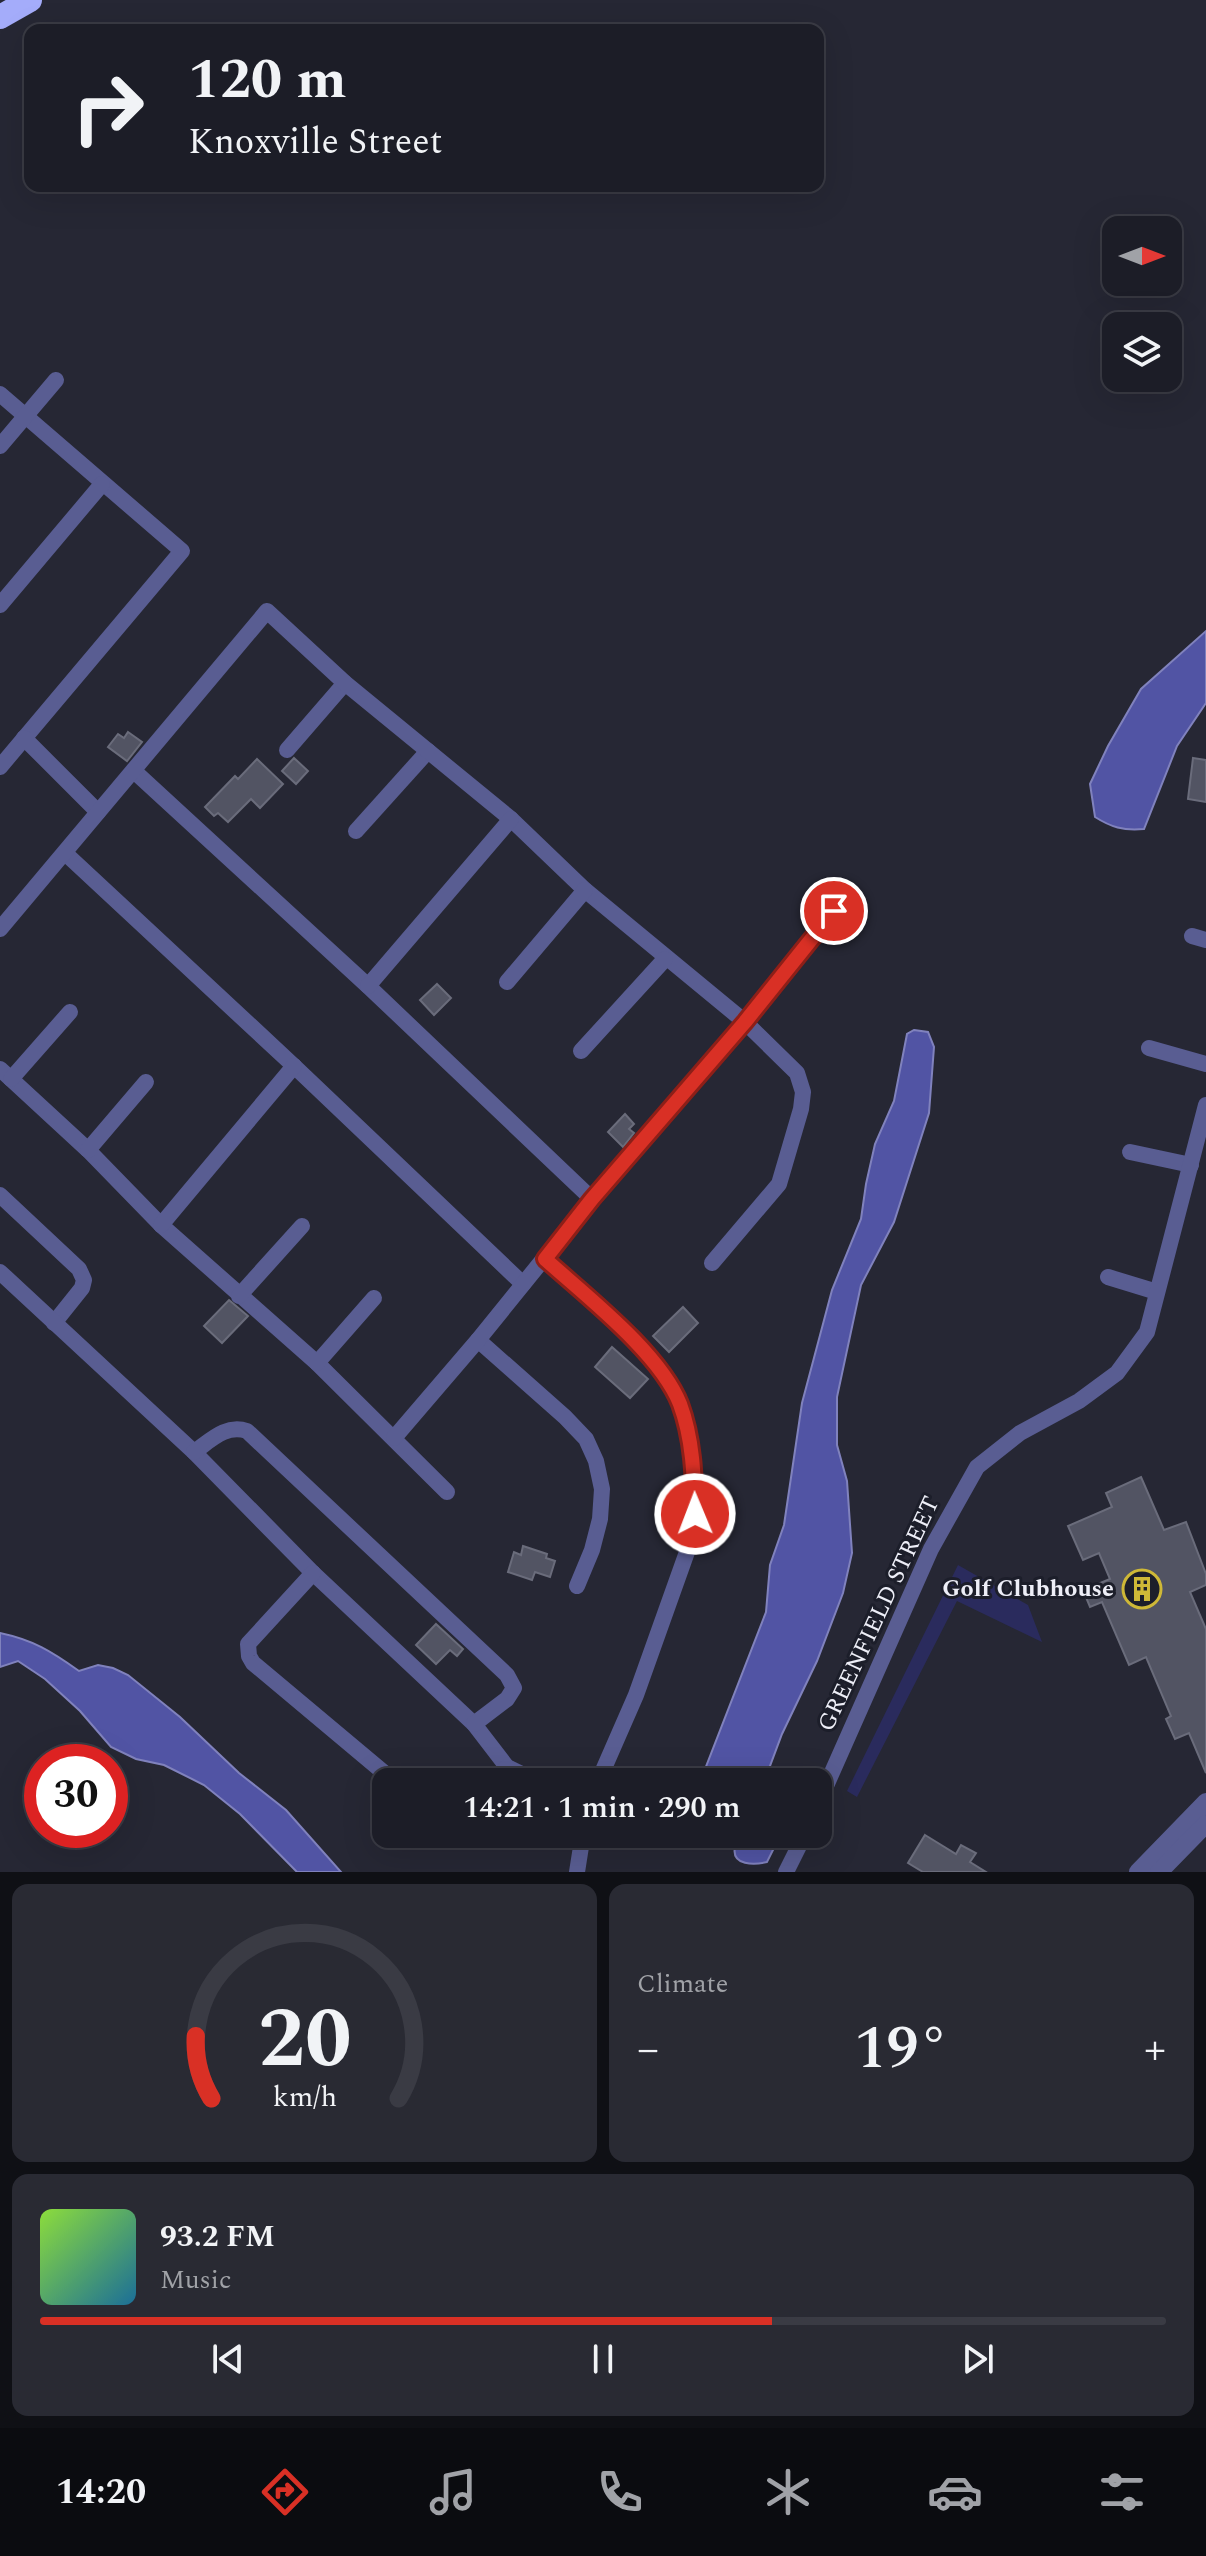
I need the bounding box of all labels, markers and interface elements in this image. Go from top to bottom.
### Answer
text: 120 m [188,38,347,123]
icon: right [56,56,160,160]
text: Knoxville Street [188,115,442,170]
north arrow [1102,216,1182,296]
map controls [1102,216,1182,392]
button: layers [1102,312,1182,392]
pin [800,877,868,945]
icon: arrive [812,889,856,933]
position arrow [653,1472,737,1556]
street label: GREENFIELD STREET [809,1490,949,1738]
building icon: Golf Clubhouse [1121,1568,1163,1610]
place label: Golf Clubhouse [942,1571,1114,1607]
speed limit sign: 30 [24,1744,128,1848]
text: 14:21 · 1 min · 290 m [463,1785,741,1831]
text: Climate [637,1964,728,2004]
text: 20 [258,1977,351,2104]
text: 19° [854,2003,949,2095]
text: − [637,2016,659,2083]
text: + [1144,2016,1166,2083]
text: km/h [272,2076,337,2119]
text: 93.2 FM [160,2214,275,2260]
text: Music [160,2260,231,2300]
icon: previous [206,2337,250,2381]
icon: pause [581,2337,625,2381]
icon: next [956,2337,1000,2381]
icon: directions [257,2464,313,2520]
icon: music [425,2464,481,2520]
icon: phone [592,2464,648,2520]
icon: climate [760,2464,816,2520]
icon: car [927,2464,983,2520]
icon: filters [1094,2464,1150,2520]
text: 14:20 [56,2465,146,2520]

